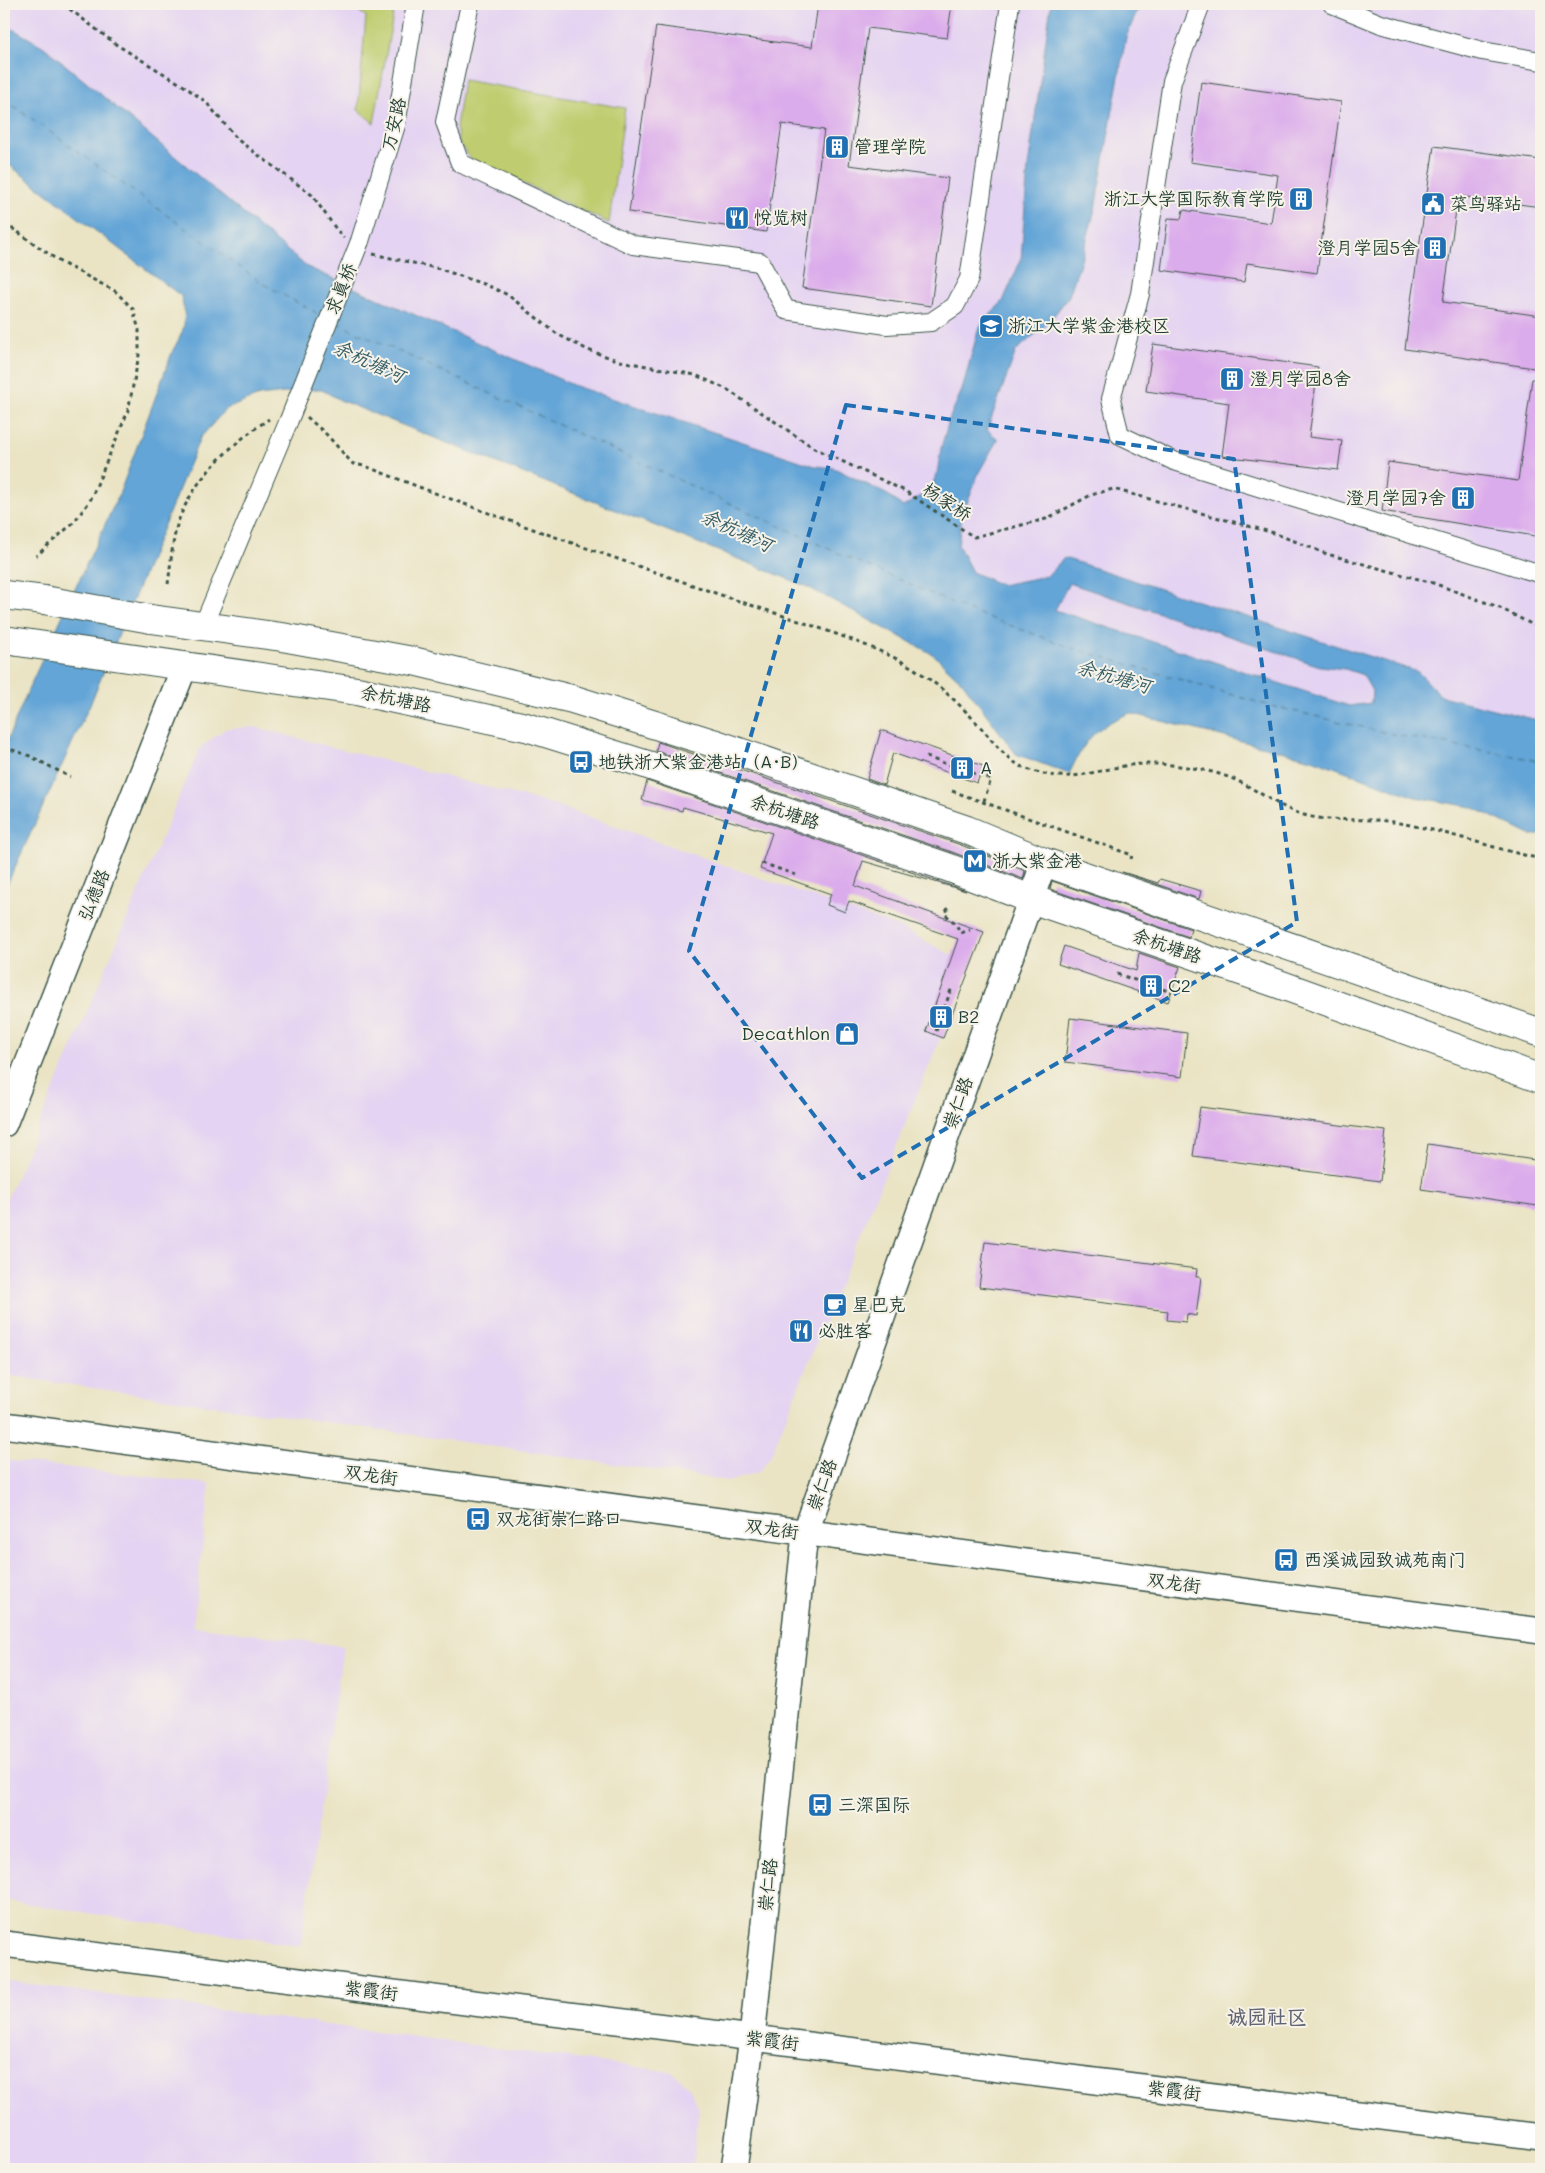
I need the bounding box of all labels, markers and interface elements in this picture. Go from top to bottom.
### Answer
street label: 万安路 [375,95,411,153]
building icon: 管理学院 [824,134,850,160]
place label: 管理学院 [854,134,926,158]
place label: 浙江大学国际教育学院 [1104,186,1284,210]
building icon: 浙江大学国际教育学院 [1288,186,1314,212]
public building icon: 菜鸟驿站 [1420,191,1446,217]
place label: 菜鸟驿站 [1450,191,1522,215]
restaurant icon: 悦览树 [724,205,750,231]
place label: 悦览树 [754,205,808,229]
place label: 澄月学园5舍 [1318,235,1418,259]
building icon: 澄月学园5舍 [1422,235,1448,261]
street label: 求真桥 [319,259,361,318]
school or university icon: 浙江大学紫金港校区 [978,313,1004,339]
place label: 浙江大学紫金港校区 [1008,313,1170,337]
water label: 余杭塘河 [329,333,412,389]
building icon: 澄月学园8舍 [1219,366,1245,392]
place label: 澄月学园8舍 [1250,366,1351,390]
street label: 杨家桥 [918,476,977,526]
place label: 澄月学园7舍 [1346,485,1446,509]
building icon: 澄月学园7舍 [1450,485,1476,511]
water label: 余杭塘河 [697,502,780,558]
water label: 余杭塘河 [1074,653,1157,699]
street label: 余杭塘路 [358,679,434,717]
bus stop icon: 地铁浙大紫金港站（A·B） [568,749,594,775]
place label: 地铁浙大紫金港站（A·B） [598,749,809,773]
building icon: A [949,755,975,781]
place label: A [980,755,992,779]
street label: 余杭塘路 [747,788,823,834]
metro station icon: 浙大紫金港 [962,848,988,874]
place label: 浙大紫金港 [992,848,1082,872]
street label: 弘德路 [72,865,114,924]
street label: 余杭塘路 [1129,922,1205,968]
building icon: C2 [1138,973,1164,999]
place label: C2 [1168,973,1191,997]
building icon: B2 [928,1004,954,1030]
place label: B2 [958,1004,979,1028]
place label: Decathlon [741,1021,830,1045]
shop icon: Decathlon [834,1021,860,1047]
street label: 崇仁路 [937,1073,978,1132]
cafe icon: 星巴克 [822,1292,848,1318]
place label: 星巴克 [852,1292,906,1316]
restaurant icon: 必胜客 [788,1318,814,1344]
place label: 必胜客 [818,1318,872,1342]
street label: 崇仁路 [801,1455,842,1514]
street label: 双龙街 [343,1458,400,1490]
bus stop icon: 双龙街崇仁路口 [465,1506,491,1532]
place label: 双龙街崇仁路口 [496,1506,622,1530]
street label: 双龙街 [744,1512,801,1544]
bus stop icon: 西溪诚园致诚苑南门 [1273,1547,1299,1573]
place label: 西溪诚园致诚苑南门 [1304,1547,1466,1571]
street label: 双龙街 [1146,1566,1203,1598]
bus stop icon: 三深国际 [807,1792,833,1818]
place label: 三深国际 [838,1792,910,1816]
street label: 崇仁路 [752,1857,782,1913]
street label: 紫霞街 [343,1975,399,2005]
district label: 诚园社区 [1227,2003,1307,2029]
street label: 紫霞街 [744,2025,800,2055]
street label: 紫霞街 [1146,2075,1202,2105]

